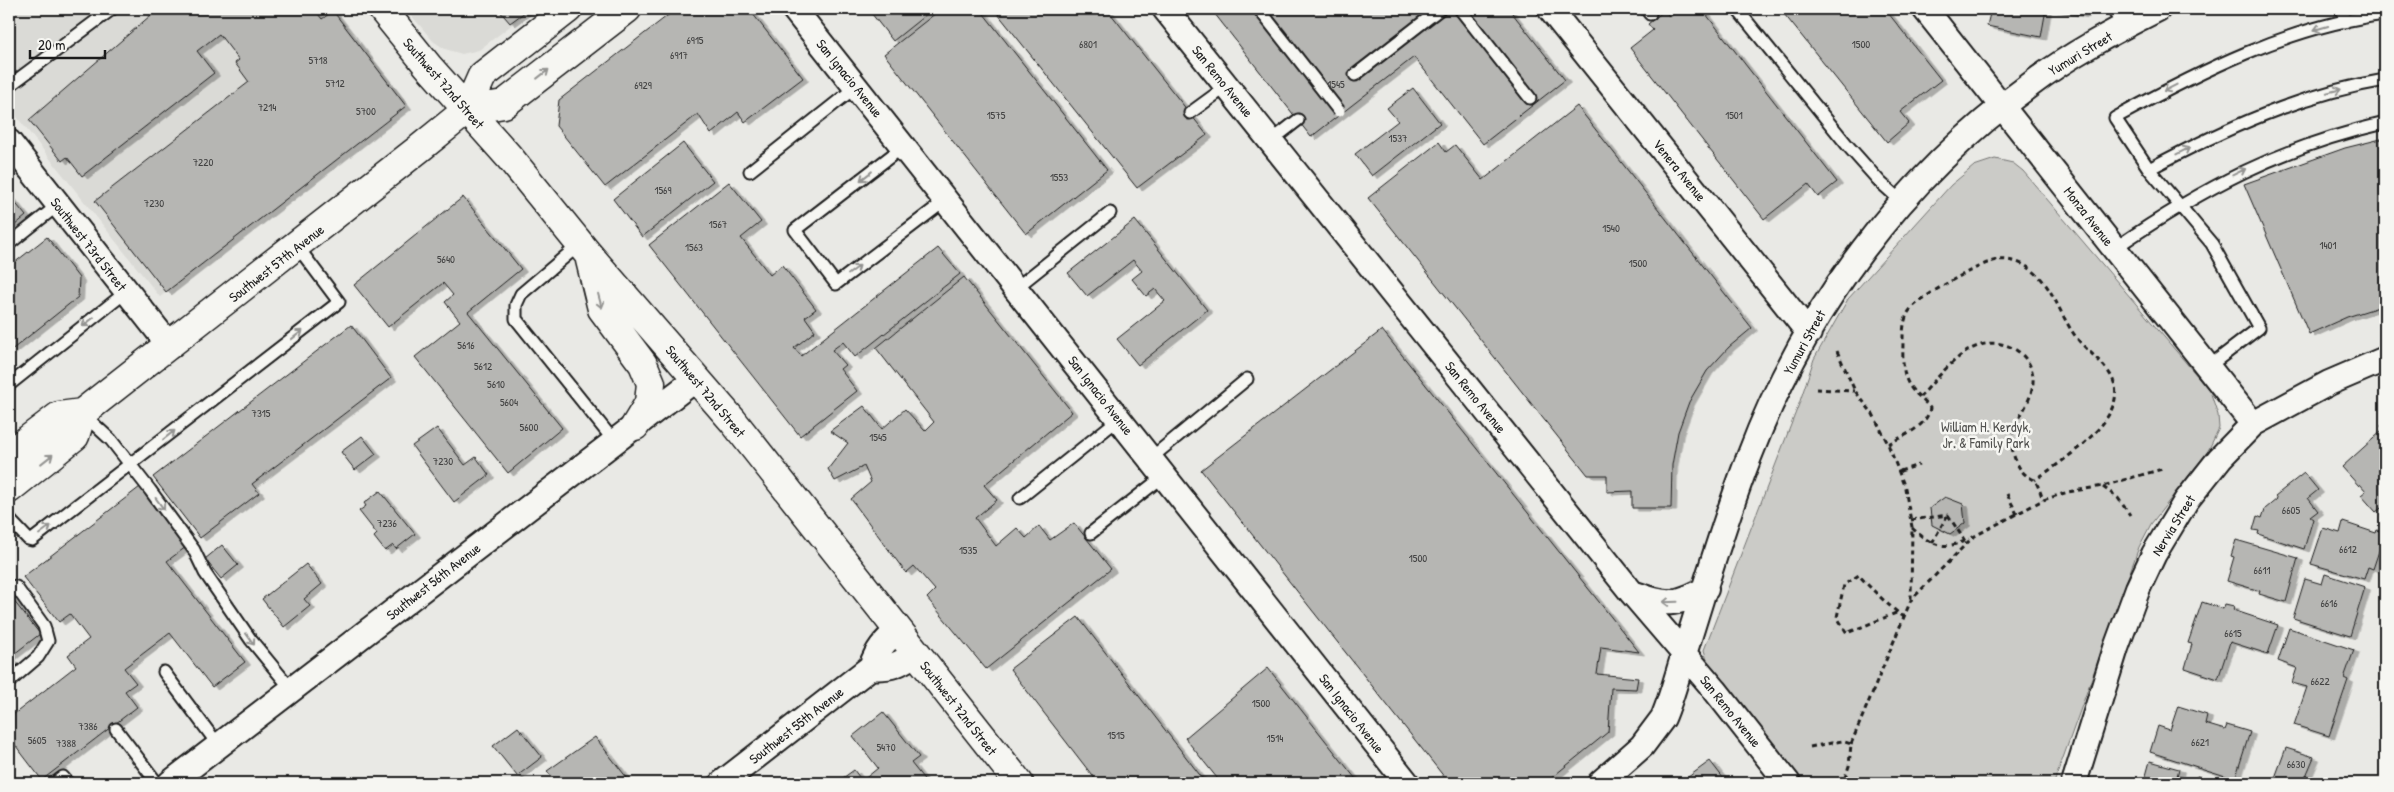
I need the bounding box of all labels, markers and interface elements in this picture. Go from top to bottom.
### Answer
one-way arrow [2313,24,2329,33]
street label: Yumuri Street [2045,26,2116,79]
scale bar [30,28,105,60]
street label: Southwest 72nd Street [399,33,489,133]
house number: 6915 [686,33,704,47]
text: 20 m [38,34,65,55]
street label: San Ignacio Avenue [812,35,888,122]
house number: 6801 [1079,37,1097,51]
house number: 1500 [1852,37,1870,51]
street label: San Remo Avenue [1188,41,1258,121]
house number: 6917 [670,48,688,62]
house number: 5718 [309,53,328,67]
one-way arrow [536,69,550,79]
house number: 5712 [325,76,345,90]
house number: 1545 [1327,77,1345,91]
house number: 6929 [634,78,652,92]
one-way arrow [2163,84,2178,93]
one-way arrow [2326,86,2342,95]
house number: 7214 [258,100,276,114]
house number: 5700 [356,104,376,118]
house number: 1575 [987,108,1006,122]
house number: 1501 [1725,108,1743,122]
house number: 1537 [1388,131,1408,145]
street label: Venera Avenue [1649,135,1711,205]
one-way arrow [2176,146,2191,156]
house number: 7220 [193,155,213,169]
one-way arrow [2231,167,2246,177]
house number: 1553 [1050,170,1068,184]
one-way arrow [859,171,873,181]
street label: Monza Avenue [2060,182,2118,250]
house number: 1569 [654,183,672,197]
street label: Southwest 73rd Street [47,193,132,295]
house number: 7230 [144,196,164,210]
house number: 1567 [709,217,727,231]
street label: Southwest 57th Avenue [224,220,328,306]
house number: 1540 [1602,221,1620,235]
house number: 1401 [2319,238,2337,252]
house number: 1563 [685,240,703,254]
house number: 5640 [437,252,455,266]
house number: 1500 [1629,256,1647,270]
one-way arrow [847,264,860,275]
one-way arrow [596,293,605,309]
street label: Yumuri Street [1778,306,1830,378]
one-way arrow [81,317,95,327]
one-way arrow [290,329,303,340]
house number: 5616 [457,338,475,352]
street label: Southwest 72nd Street [662,341,750,441]
street label: San Ignacio Avenue [1063,351,1138,440]
street label: San Remo Avenue [1441,357,1511,437]
house number: 5612 [474,359,492,373]
house number: 5610 [487,377,505,391]
house number: 5604 [500,395,518,409]
house number: 7315 [251,406,271,420]
park label: William H. Kerdyk, Jr. & Family Park [1941,417,2031,453]
house number: 5600 [520,420,539,434]
one-way arrow [162,429,175,440]
house number: 1545 [869,430,887,444]
one-way arrow [40,453,53,464]
house number: 7230 [433,454,453,468]
street label: Nervia Street [2147,491,2199,559]
one-way arrow [155,497,165,511]
house number: 6605 [2282,503,2301,517]
house number: 7236 [377,516,398,530]
one-way arrow [38,525,52,535]
street label: Southwest 56th Avenue [382,538,484,624]
house number: 6612 [2339,542,2357,556]
house number: 1535 [959,543,977,557]
house number: 1500 [1409,551,1427,565]
house number: 6611 [2254,563,2270,577]
house number: 6616 [2320,596,2338,610]
one-way arrow [1662,597,1678,607]
house number: 6615 [2224,626,2242,640]
one-way arrow [245,632,255,646]
street label: Southwest 72nd Street [916,657,1002,759]
street label: San Ignacio Avenue [1314,669,1389,758]
street label: San Remo Avenue [1696,671,1766,751]
house number: 6622 [2310,674,2330,688]
street label: Southwest 55th Avenue [745,682,848,768]
house number: 1500 [1252,696,1270,710]
house number: 7386 [78,719,98,733]
house number: 1515 [1107,728,1125,742]
house number: 1514 [1267,731,1283,745]
house number: 5605 [28,733,47,747]
house number: 6621 [2191,735,2209,749]
house number: 7388 [56,736,76,750]
house number: 5470 [876,740,896,754]
house number: 6630 [2287,757,2305,771]

